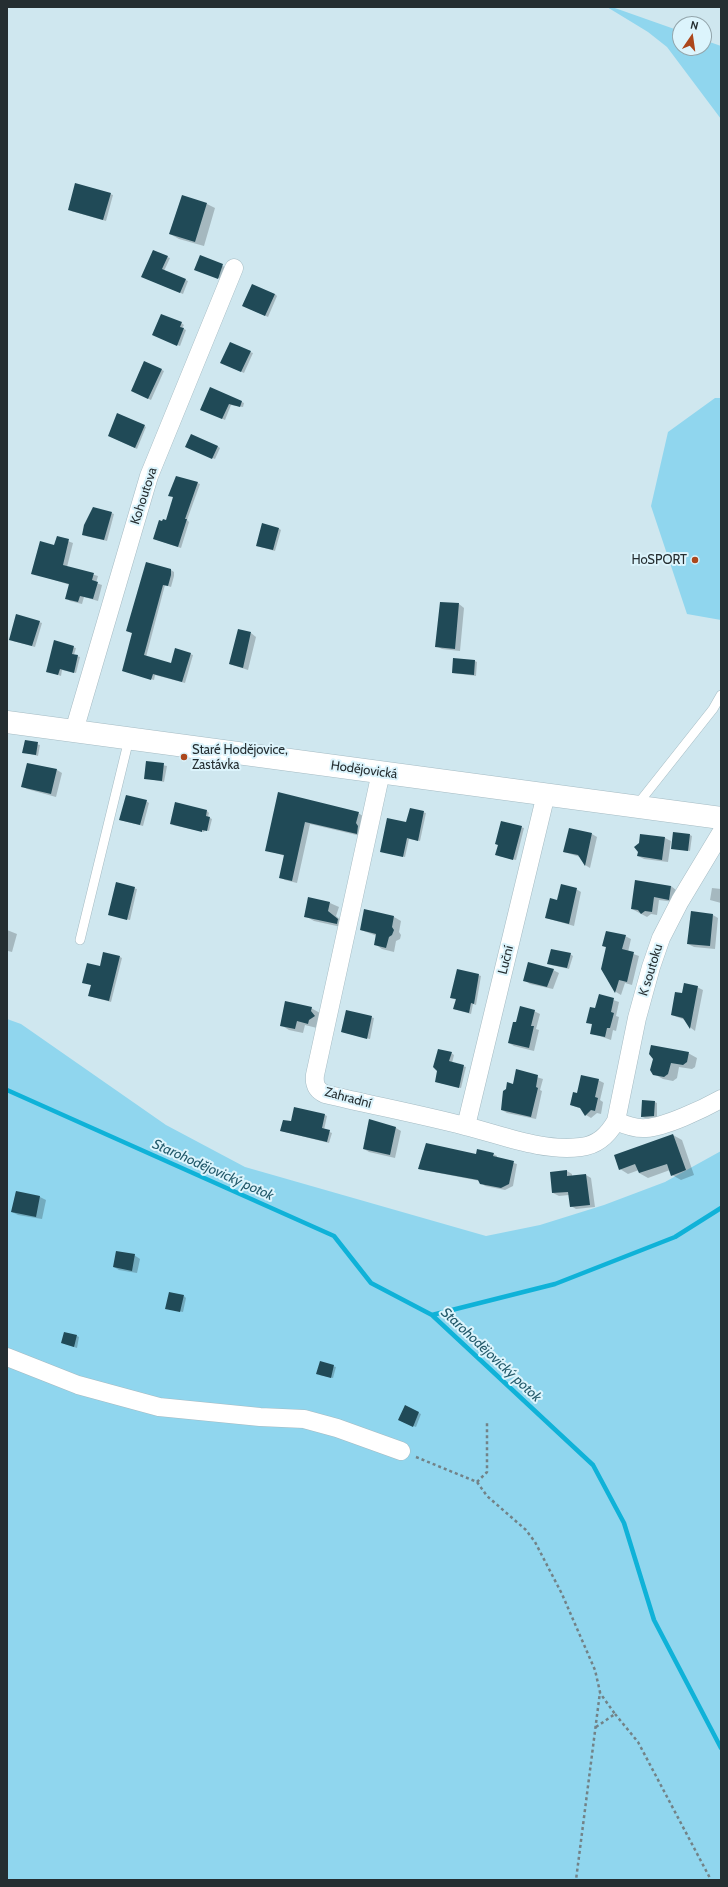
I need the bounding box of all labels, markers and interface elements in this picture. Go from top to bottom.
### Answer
north arrow [672,16,712,56]
text: N [689,18,700,33]
street label: Kohoutova [127,466,161,526]
place label: HoSPORT [631,552,687,568]
marker: HoSPORT [690,555,700,565]
place label: Staré Hodějovice, Zastávka [192,742,288,773]
marker: Staré Hodějovice, Zastávka [179,752,189,762]
street label: Hodějovická [330,758,398,782]
street label: K soutoku [636,942,666,998]
street label: Luční [495,944,517,976]
street label: Zahradní [323,1084,373,1112]
water label: Starohodějovický potok [150,1136,276,1204]
water label: Starohodějovický potok [437,1304,545,1406]

